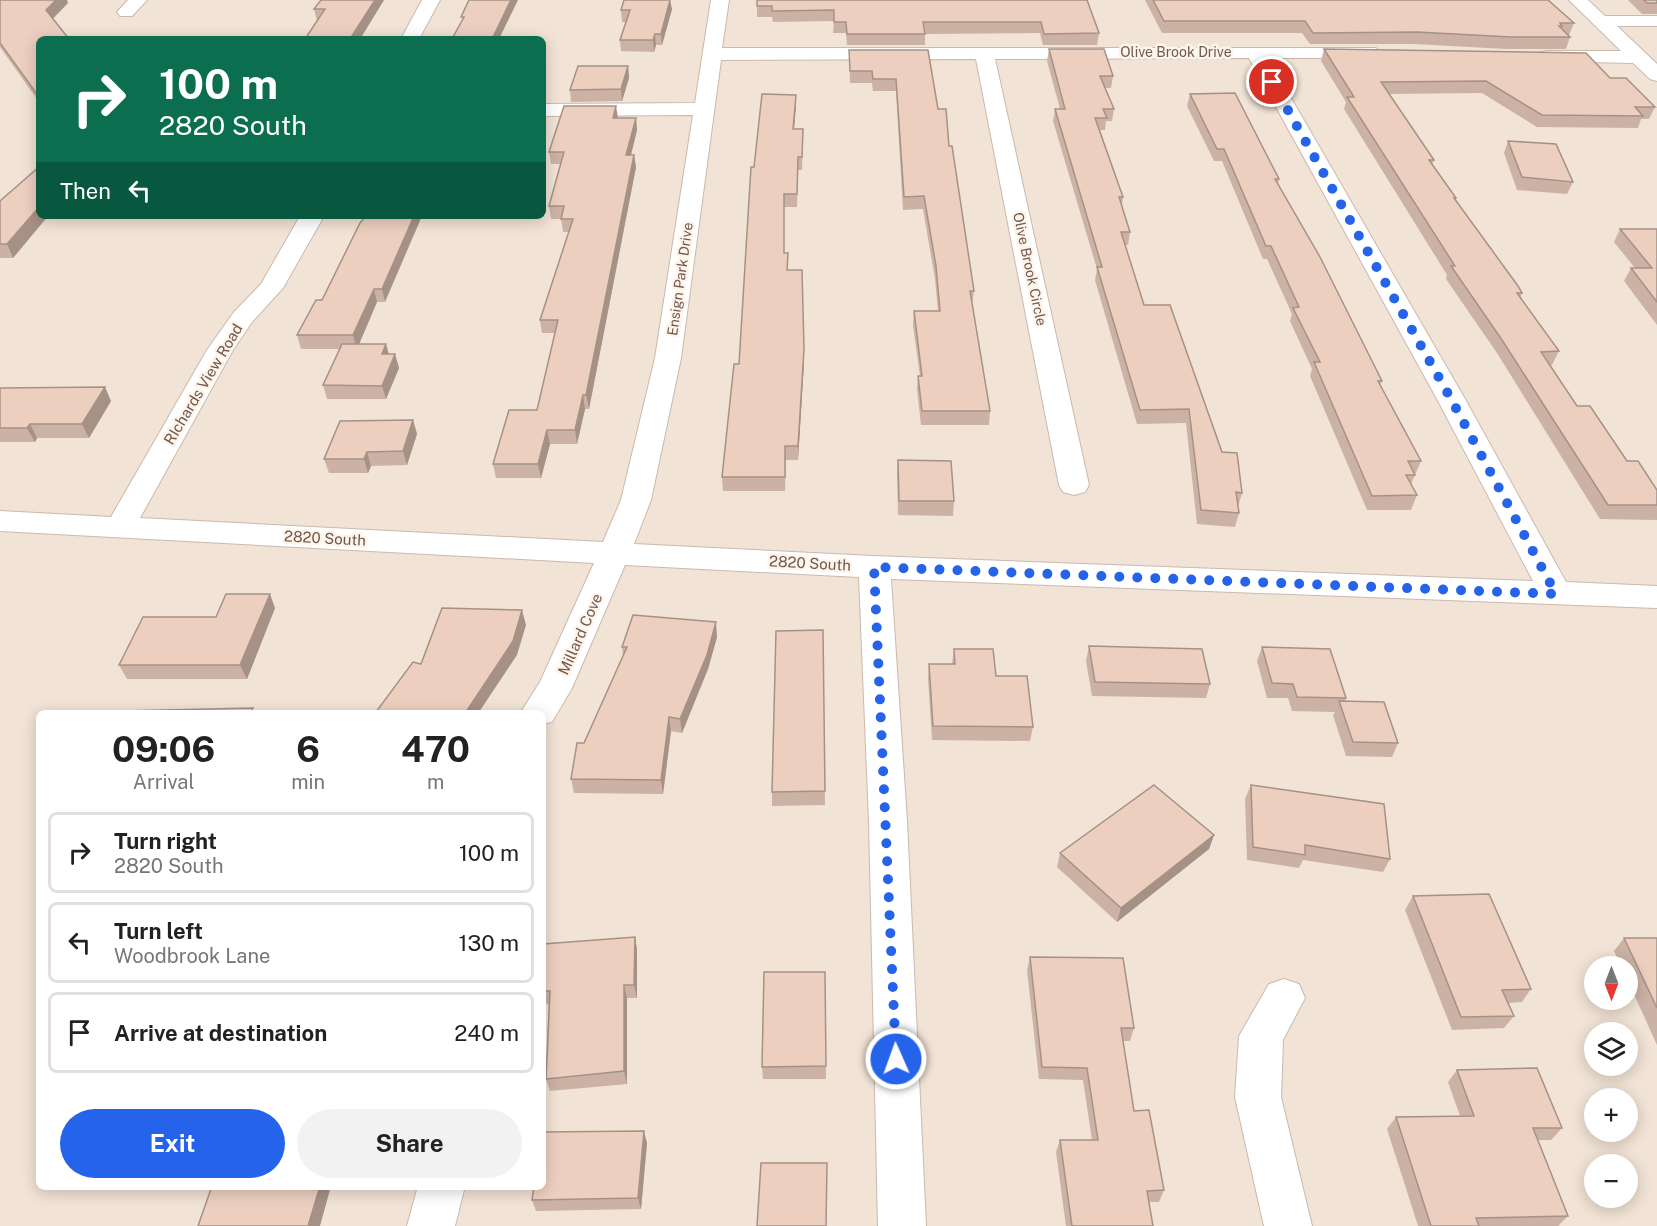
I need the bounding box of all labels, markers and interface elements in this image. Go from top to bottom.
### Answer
street label: Olive Brook Drive [1120,44,1232,60]
pin [1246,56,1297,107]
text: 100 m [159,59,278,108]
icon: right [60,60,138,138]
icon: arrive [1255,65,1288,98]
text: 2820 South [159,109,307,141]
icon: left [123,174,156,207]
text: Then [60,178,111,204]
street label: Olive Brook Circle [1010,211,1050,327]
street label: Ensign Park Drive [664,221,696,337]
street label: RIchards View Road [160,321,246,447]
street label: 2820 South [284,527,366,549]
street label: 2820 South [769,552,851,574]
street label: Millard Cove [555,591,605,677]
text: 09:06 [112,728,215,770]
text: 6 [296,728,320,770]
text: 470 [401,728,470,770]
text: Arrival [133,770,194,794]
text: min [291,770,325,794]
text: m [427,770,444,794]
text: Turn right [114,828,217,854]
icon: right [63,836,96,869]
text: 100 m [459,840,519,866]
text: 2820 South [114,854,223,878]
text: Turn left [114,918,203,944]
icon: left [63,926,96,959]
text: 130 m [458,930,519,956]
text: Woodbrook Lane [114,944,270,968]
north arrow [1584,956,1638,1010]
map controls [1584,956,1638,1208]
icon: arrive [63,1016,96,1049]
text: Arrive at destination [114,1020,327,1046]
text: 240 m [454,1020,519,1046]
button: layers [1584,1022,1638,1076]
position arrow [864,1027,928,1091]
button: + [1584,1088,1638,1142]
button: Exit [60,1109,285,1178]
button: Share [297,1109,522,1178]
button: − [1584,1154,1638,1208]

